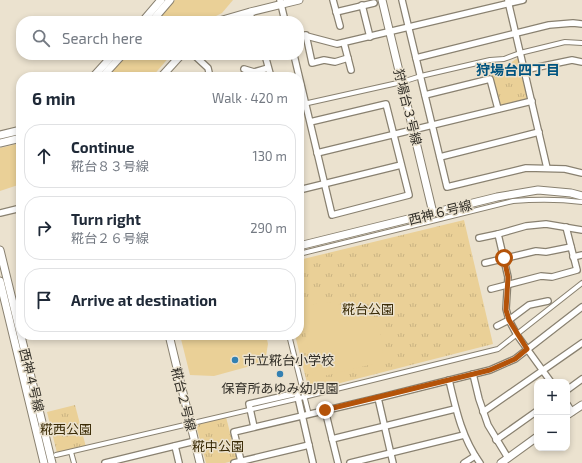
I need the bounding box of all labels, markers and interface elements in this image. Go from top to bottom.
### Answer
search box [16,16,304,60]
icon: search [30,27,52,49]
text: Search here [62,29,143,47]
district label: 狩場台四丁目 [476,61,560,78]
street label: 狩場台３号線 [391,67,425,147]
text: 6 min [32,88,76,108]
text: Walk · 420 m [212,90,288,106]
text: Continue [71,138,134,156]
icon: ahead [33,145,55,167]
text: 130 m [252,148,287,164]
text: 糀台８３号線 [71,158,149,174]
street label: 西神６号線 [407,196,473,228]
text: Turn right [71,210,141,228]
icon: right [33,217,55,239]
text: 290 m [250,220,287,236]
text: 糀台２６号線 [71,230,149,246]
route start [495,249,513,267]
icon: arrive [33,289,55,311]
text: Arrive at destination [71,291,217,309]
park label: 糀台公園 [342,301,394,317]
street label: 西神４号線 [16,347,48,413]
place label: 市立糀台小学校 [243,352,334,368]
marker: 市立糀台小学校 [230,355,240,365]
street label: 糀台２号線 [168,366,200,432]
marker: 保育所あゆみ幼児園 [275,369,285,379]
map controls [534,379,570,451]
button: + [534,379,570,415]
place label: 保育所あゆみ幼児園 [221,380,339,396]
route end [316,401,334,419]
button: − [534,415,570,451]
park label: 糀西公園 [40,421,92,437]
park label: 糀中公園 [192,438,244,454]

